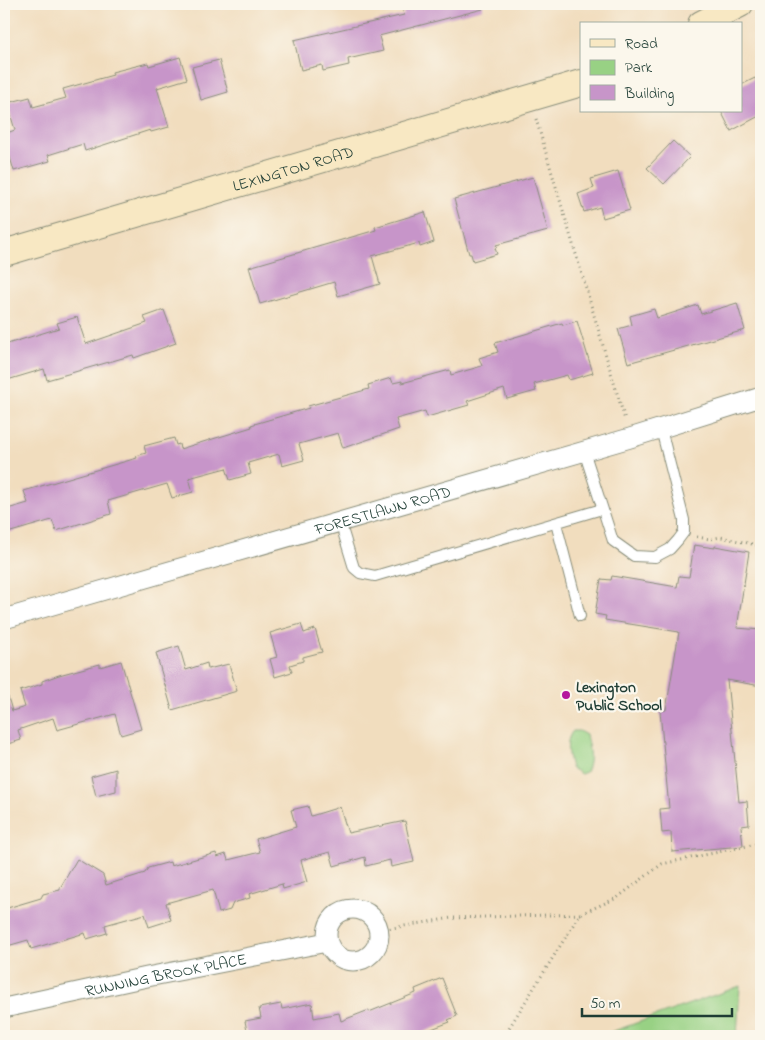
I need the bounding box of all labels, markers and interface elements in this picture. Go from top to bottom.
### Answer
legend [580,22,742,112]
text: Road [625,33,658,55]
text: Park [625,57,653,79]
text: Building [624,83,674,106]
street label: LEXINGTON ROAD [230,141,357,199]
street label: FORESTLAWN ROAD [311,480,454,543]
place label: Lexington Public School [576,676,662,718]
marker: Lexington Public School [560,689,572,701]
street label: RUNNING BROOK PLACE [83,948,249,1004]
scale bar [582,985,732,1017]
text: 50 m [590,993,621,1015]

